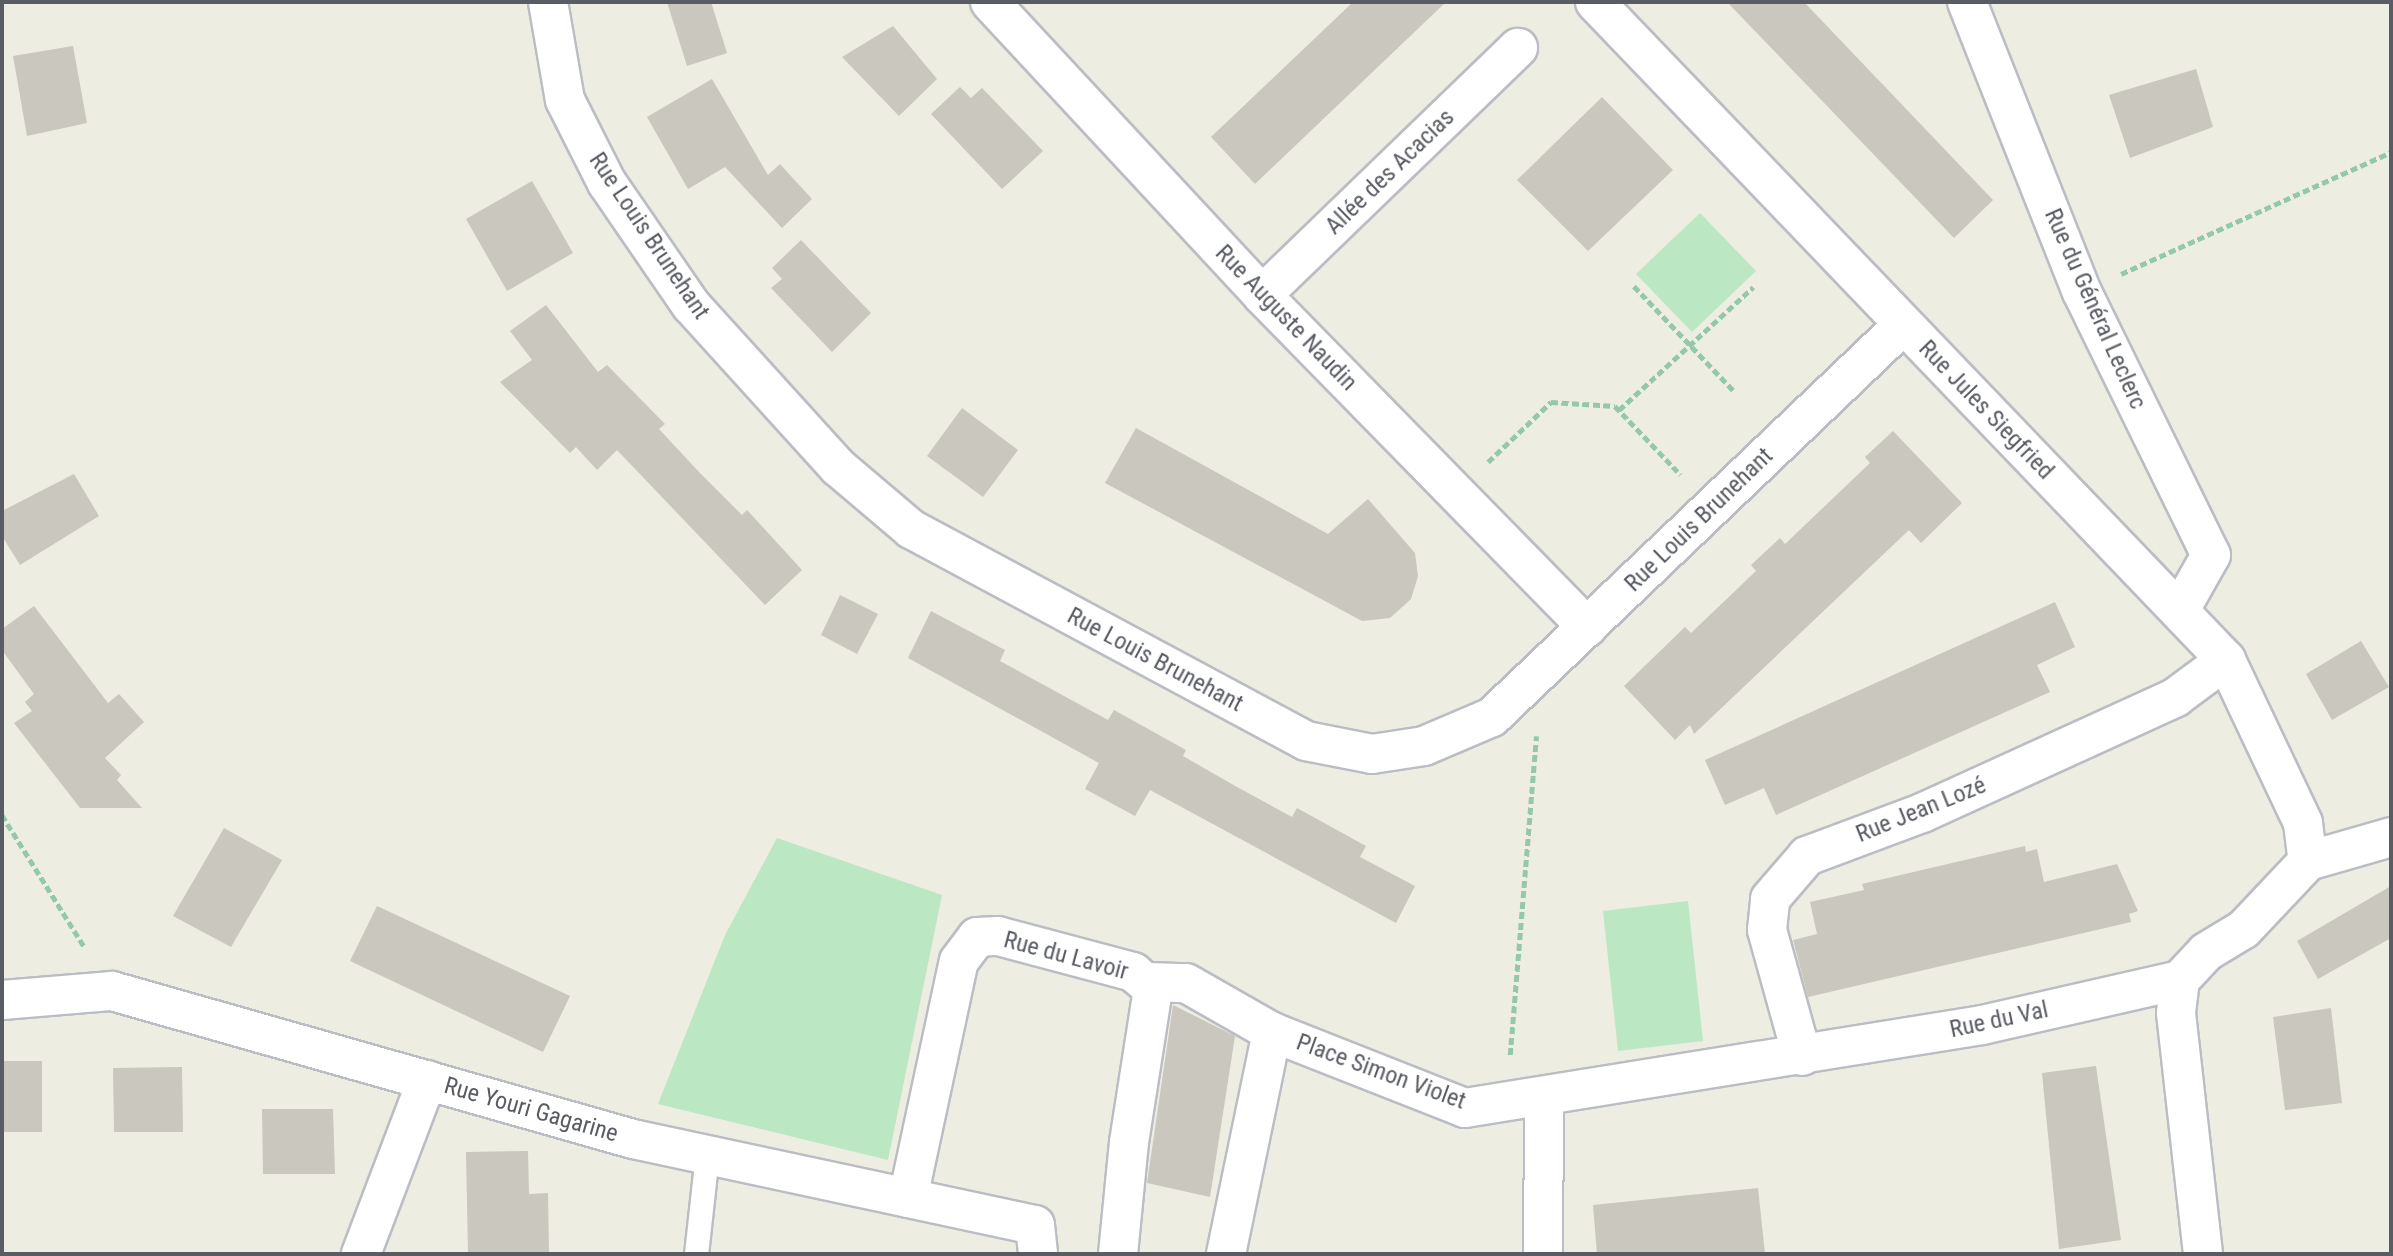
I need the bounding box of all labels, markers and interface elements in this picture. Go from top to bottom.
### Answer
street label: Allée des Acacias [1320,103,1460,241]
street label: Rue Louis Brunehant [583,147,715,325]
street label: Rue du Général Leclerc [2038,204,2152,414]
street label: Rue Auguste Naudin [1209,239,1363,397]
street label: Rue Jules Siegfried [1912,334,2060,486]
street label: Rue Louis Brunehant [1619,442,1779,598]
street label: Rue Louis Brunehant [1062,602,1248,718]
street label: Rue Jean Lozé [1852,771,1990,849]
street label: Rue du Lavoir [1001,926,1131,986]
street label: Rue du Val [1947,996,2051,1044]
street label: Place Simon Violet [1292,1028,1470,1116]
street label: Rue Youri Gagarine [441,1071,621,1149]

